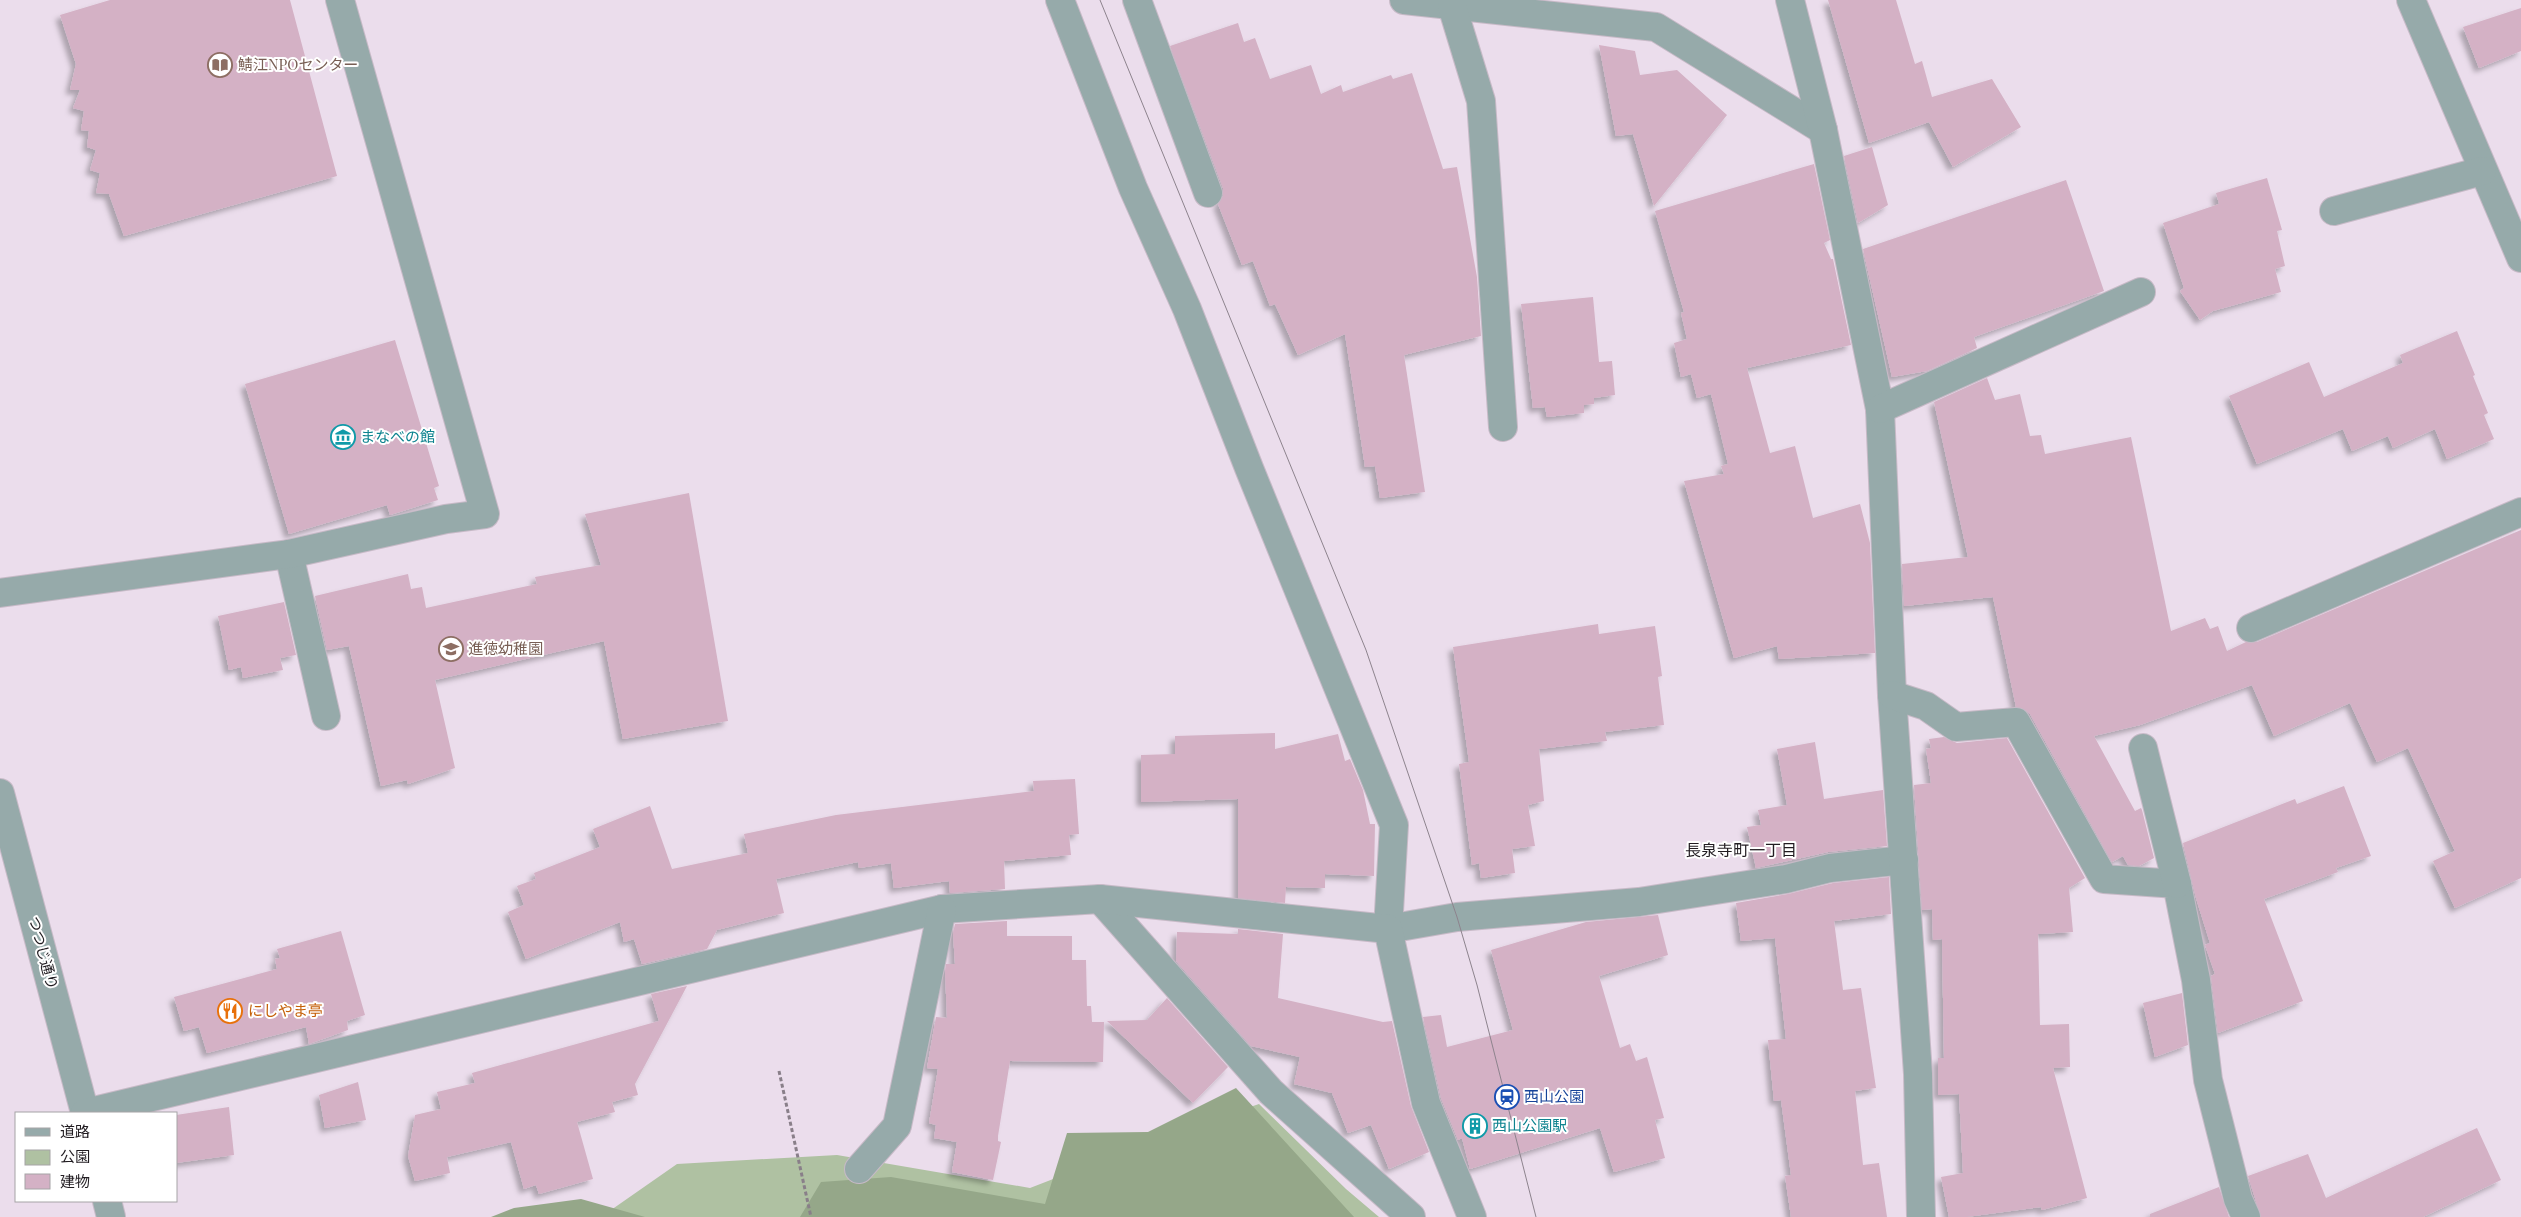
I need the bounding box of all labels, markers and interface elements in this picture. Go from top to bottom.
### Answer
library icon: 鯖江NPOセンター [207,52,233,78]
place label: 鯖江NPOセンター [238,54,358,74]
museum icon: まなべの館 [330,424,356,450]
place label: まなべの館 [360,426,435,446]
school or university icon: 進徳幼稚園 [438,636,464,662]
place label: 進徳幼稚園 [468,638,543,658]
district label: 長泉寺町一丁目 [1685,839,1797,860]
street label: つつじ通り [25,914,63,992]
restaurant icon: にしやま亭 [217,998,243,1024]
place label: にしやま亭 [248,1000,323,1020]
station icon: 西山公園 [1494,1084,1520,1110]
place label: 西山公園 [1524,1086,1584,1106]
legend [15,1112,178,1202]
building icon: 西山公園駅 [1462,1113,1488,1139]
place label: 西山公園駅 [1492,1115,1567,1135]
text: 道路 [60,1121,90,1141]
text: 公園 [60,1146,90,1166]
text: 建物 [60,1171,90,1191]

